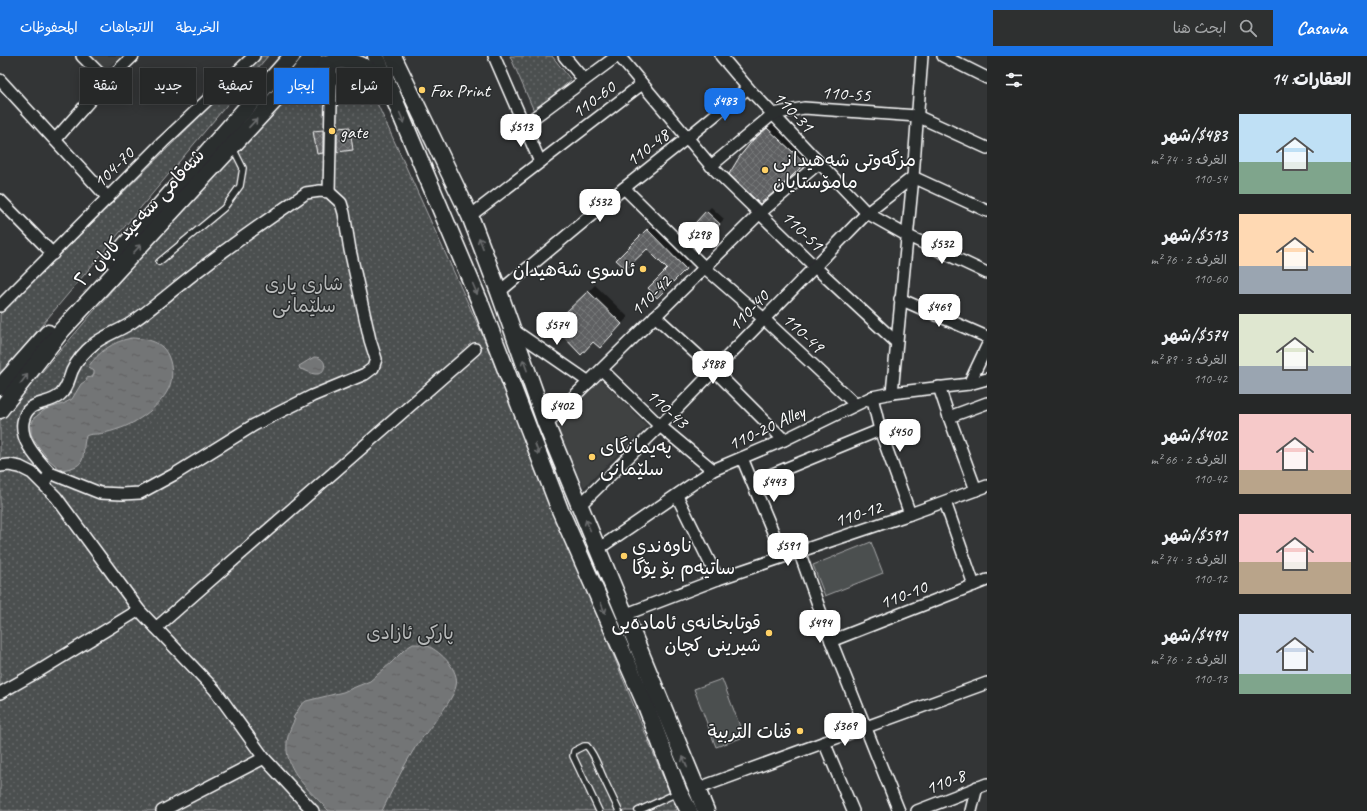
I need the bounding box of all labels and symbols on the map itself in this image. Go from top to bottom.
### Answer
street label: 110-60 [567,75,622,124]
place label: Fox Print [430,79,492,103]
street label: 110-55 [821,80,873,108]
marker: Fox Print [417,85,427,95]
street label: 110-31 [768,86,820,139]
pin: $483 [701,88,749,122]
one-way arrow [399,111,407,123]
pin: $513 [497,114,545,148]
one-way arrow [249,118,258,128]
place label: gate [340,120,369,144]
street label: 110-48 [621,122,676,172]
marker: gate [327,126,337,136]
street label: 104-70 [88,141,141,193]
street label: شەقامی سەعید کابان ٢٠ [69,144,210,292]
place label: مزگەوتی شەهیدانی مامۆستایان [773,148,916,194]
marker: مزگەوتی شەهیدانی مامۆستایان [760,165,770,175]
pin: $532 [576,189,624,223]
street label: 110-51 [776,205,829,257]
pin: $298 [675,222,723,256]
pin: $532 [918,231,966,265]
one-way arrow [476,238,484,250]
one-way arrow [132,244,141,254]
place label: ئاسوي شةهيدان [513,258,635,284]
marker: ئاسوي شةهيدان [638,264,648,274]
street label: 110-42 [625,269,678,321]
park label: شاری یاری سلێمانی [265,272,343,318]
one-way arrow [472,282,479,294]
street label: 110-40 [723,284,775,337]
pin: $469 [915,294,963,328]
street label: 110-49 [777,307,830,359]
pin: $574 [533,312,581,346]
pin: $988 [689,351,737,385]
one-way arrow [521,359,528,372]
one-way arrow [20,373,28,384]
street label: 110-43 [641,383,695,435]
pin: $402 [538,393,586,427]
street label: 110-20 Alley [724,399,810,456]
pin: $450 [876,419,924,453]
place label: پەیمانگای سلێمانی [600,435,672,481]
one-way arrow [534,443,542,455]
marker: پەیمانگای سلێمانی [587,452,597,462]
pin: $443 [750,469,798,503]
street label: 110-12 [831,495,887,533]
one-way arrow [583,520,591,532]
pin: $591 [764,533,812,567]
place label: ناوەندی ساتیەم بۆ یۆگا [632,534,735,582]
marker: ناوەندی ساتیەم بۆ یۆگا [619,551,629,561]
street label: 110-10 [876,574,932,615]
one-way arrow [600,602,607,614]
pin: $494 [796,610,844,644]
place label: قوتابخانەی ئامادەیی شیرینی کچان [612,611,761,657]
park label: پارکی ئازادی [366,621,454,645]
marker: قوتابخانەی ئامادەیی شیرینی کچان [764,628,774,638]
pin: $369 [821,713,869,747]
place label: قنات التربیة [707,720,792,744]
marker: قنات التربیة [795,726,805,736]
one-way arrow [680,757,688,769]
street label: 110-8 [922,763,971,800]

